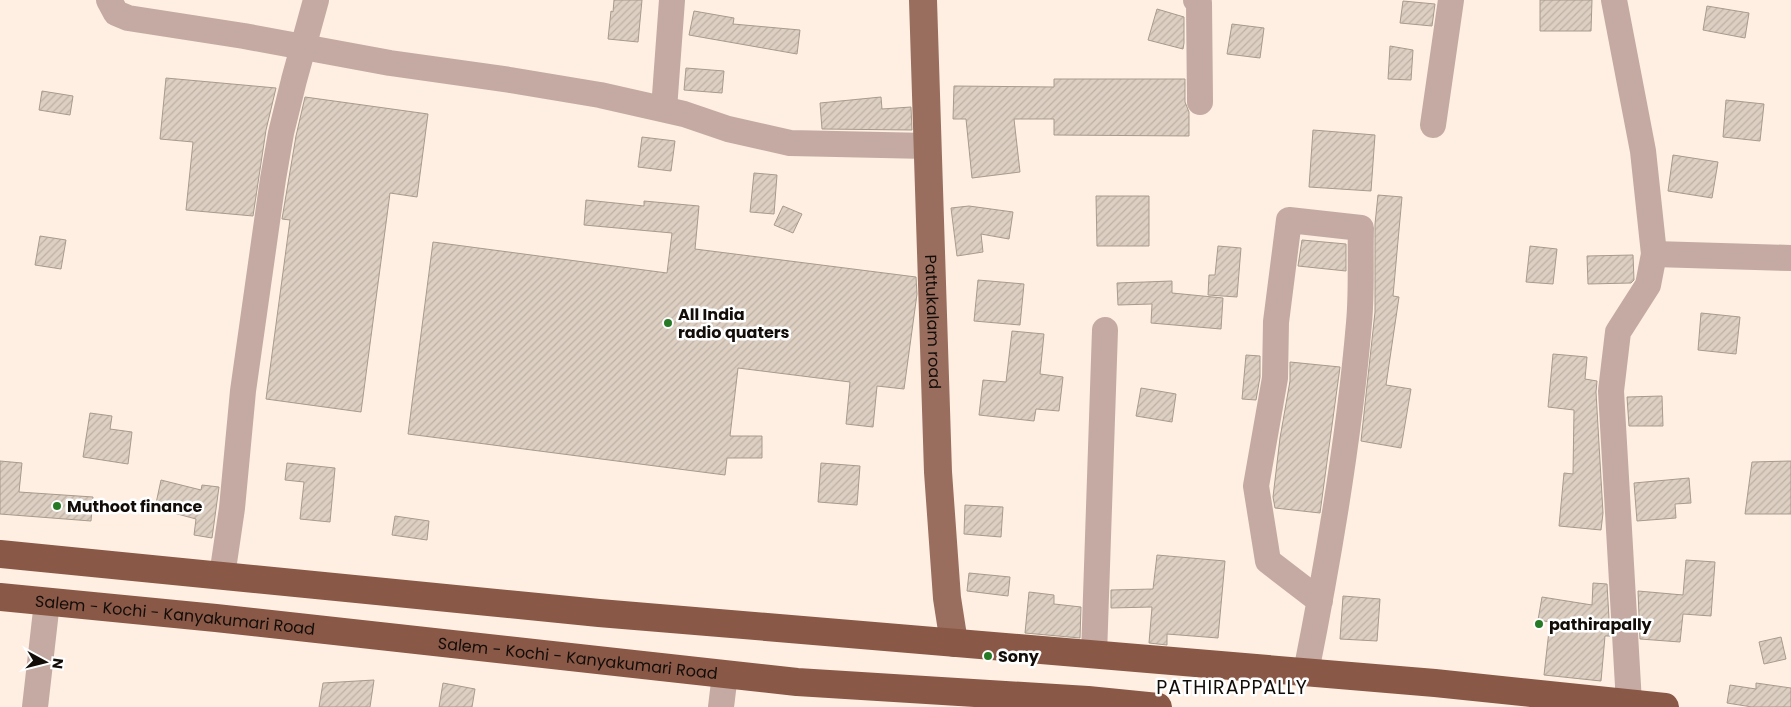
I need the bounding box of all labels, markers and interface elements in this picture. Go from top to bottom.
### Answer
street label: Pattukalam road [920,254,947,389]
place label: All India radio quaters [678,303,790,344]
marker: All India radio quaters [662,317,674,329]
place label: Muthoot finance [67,495,203,518]
marker: Muthoot finance [51,500,63,512]
street label: Salem - Kochi - Kanyakumari Road [34,589,316,640]
place label: pathirapally [1549,613,1653,636]
marker: pathirapally [1533,618,1545,630]
street label: Salem - Kochi - Kanyakumari Road [437,631,719,685]
north arrow [20,637,70,687]
place label: Sony [998,645,1040,668]
marker: Sony [982,650,994,662]
text: N [47,657,68,670]
district label: PATHIRAPPALLY [1156,674,1308,701]

